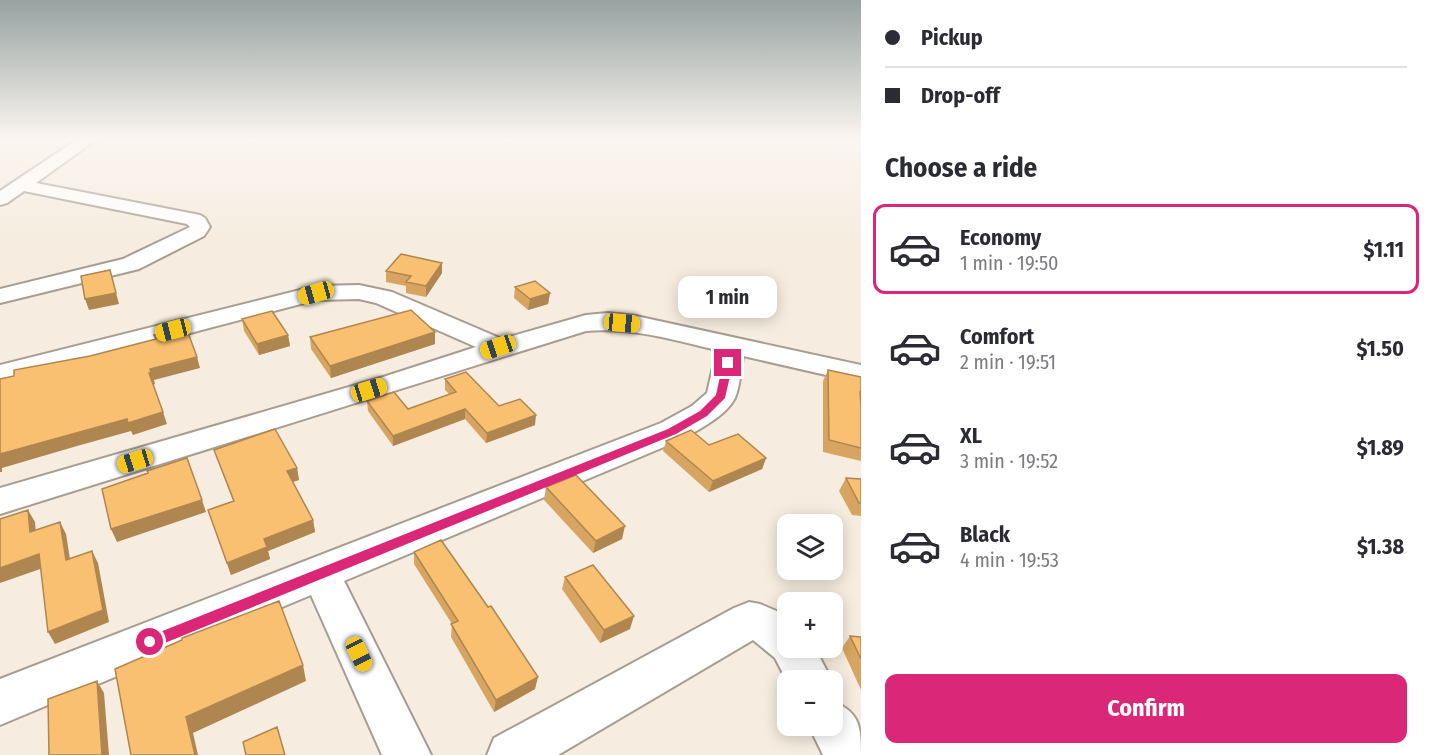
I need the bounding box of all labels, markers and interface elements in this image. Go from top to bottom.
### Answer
text: Pickup [921,24,983,51]
text: Drop-off [921,82,1000,109]
text: Choose a ride [885,152,1037,184]
icon: car [888,222,942,276]
text: Economy [960,224,1041,251]
text: $1.11 [1363,236,1404,263]
text: 1 min · 19:50 [960,251,1059,275]
callout: 1 min [678,276,777,318]
car [296,279,336,307]
text: 1 min [706,285,749,309]
car [603,312,641,334]
car [153,317,193,343]
icon: car [888,321,942,375]
text: Comfort [960,323,1034,350]
car [478,333,518,361]
text: $1.50 [1356,335,1404,362]
route end [714,349,741,376]
text: 2 min · 19:51 [960,350,1056,374]
car [349,376,389,404]
icon: car [888,420,942,474]
text: XL [960,422,982,449]
text: $1.89 [1357,434,1404,461]
car [115,447,155,475]
text: 3 min · 19:52 [960,449,1058,473]
map controls [777,514,843,736]
button: layers [777,514,843,580]
icon: car [888,519,942,573]
text: Black [960,521,1010,548]
text: $1.38 [1357,533,1404,560]
text: 4 min · 19:53 [960,548,1059,572]
button: + [777,592,843,658]
route start [136,628,163,655]
car [343,634,375,674]
button: − [777,670,843,736]
button: Confirm [885,674,1407,743]

